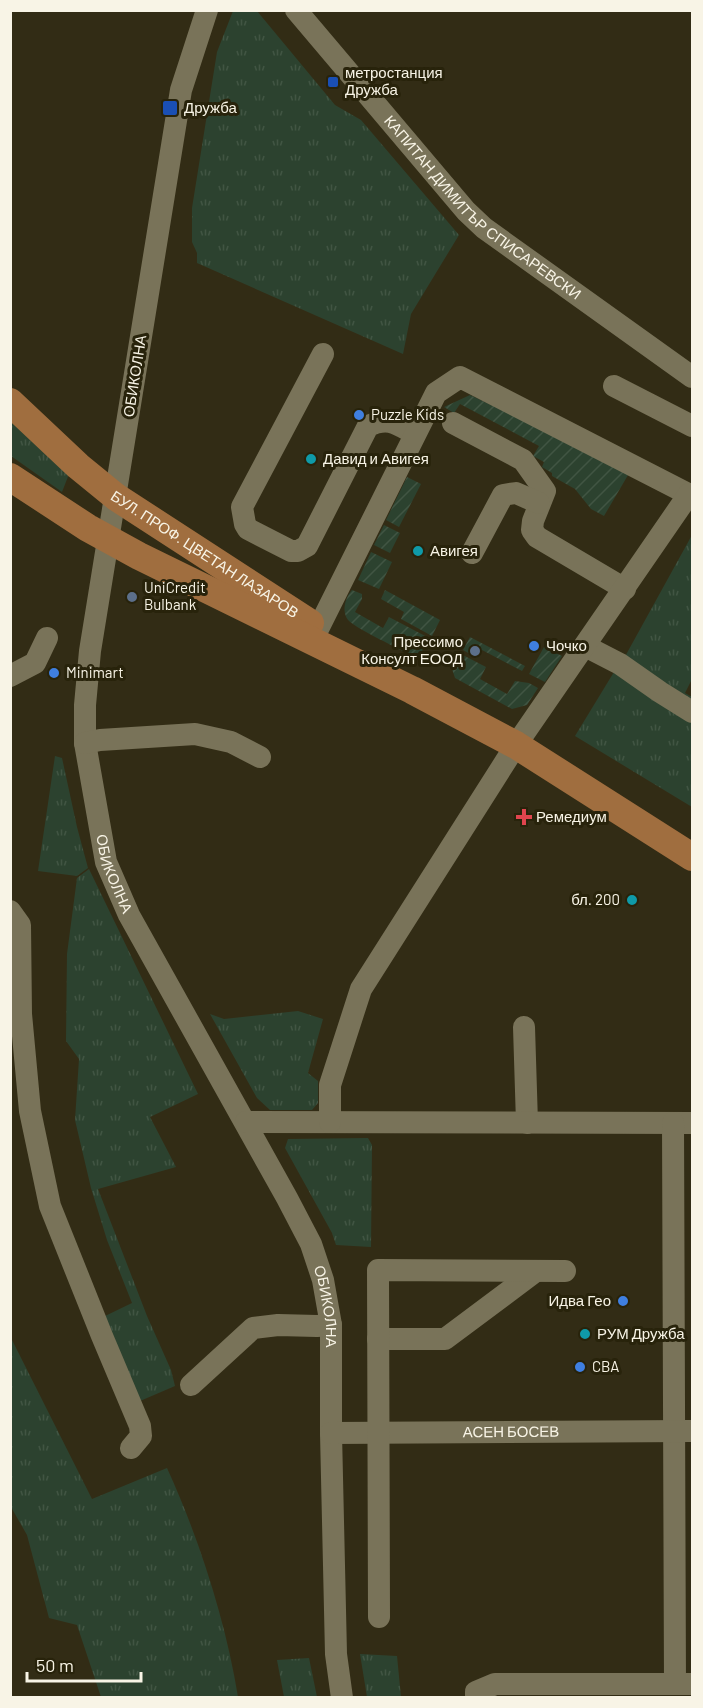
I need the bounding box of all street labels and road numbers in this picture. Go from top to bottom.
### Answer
street label: КАПИТАН ДИМИТЪР СПИСАРЕВСКИ [381,111,585,303]
street label: ОБИКОЛНА [119,333,149,418]
street label: БУЛ. ПРОФ. ЦВЕТАН ЛАЗАРОВ [108,486,302,621]
street label: ОБИКОЛНА [93,833,137,916]
street label: ОБИКОЛНА [311,1263,341,1348]
street label: АСЕН БОСЕВ [463,1422,559,1440]

